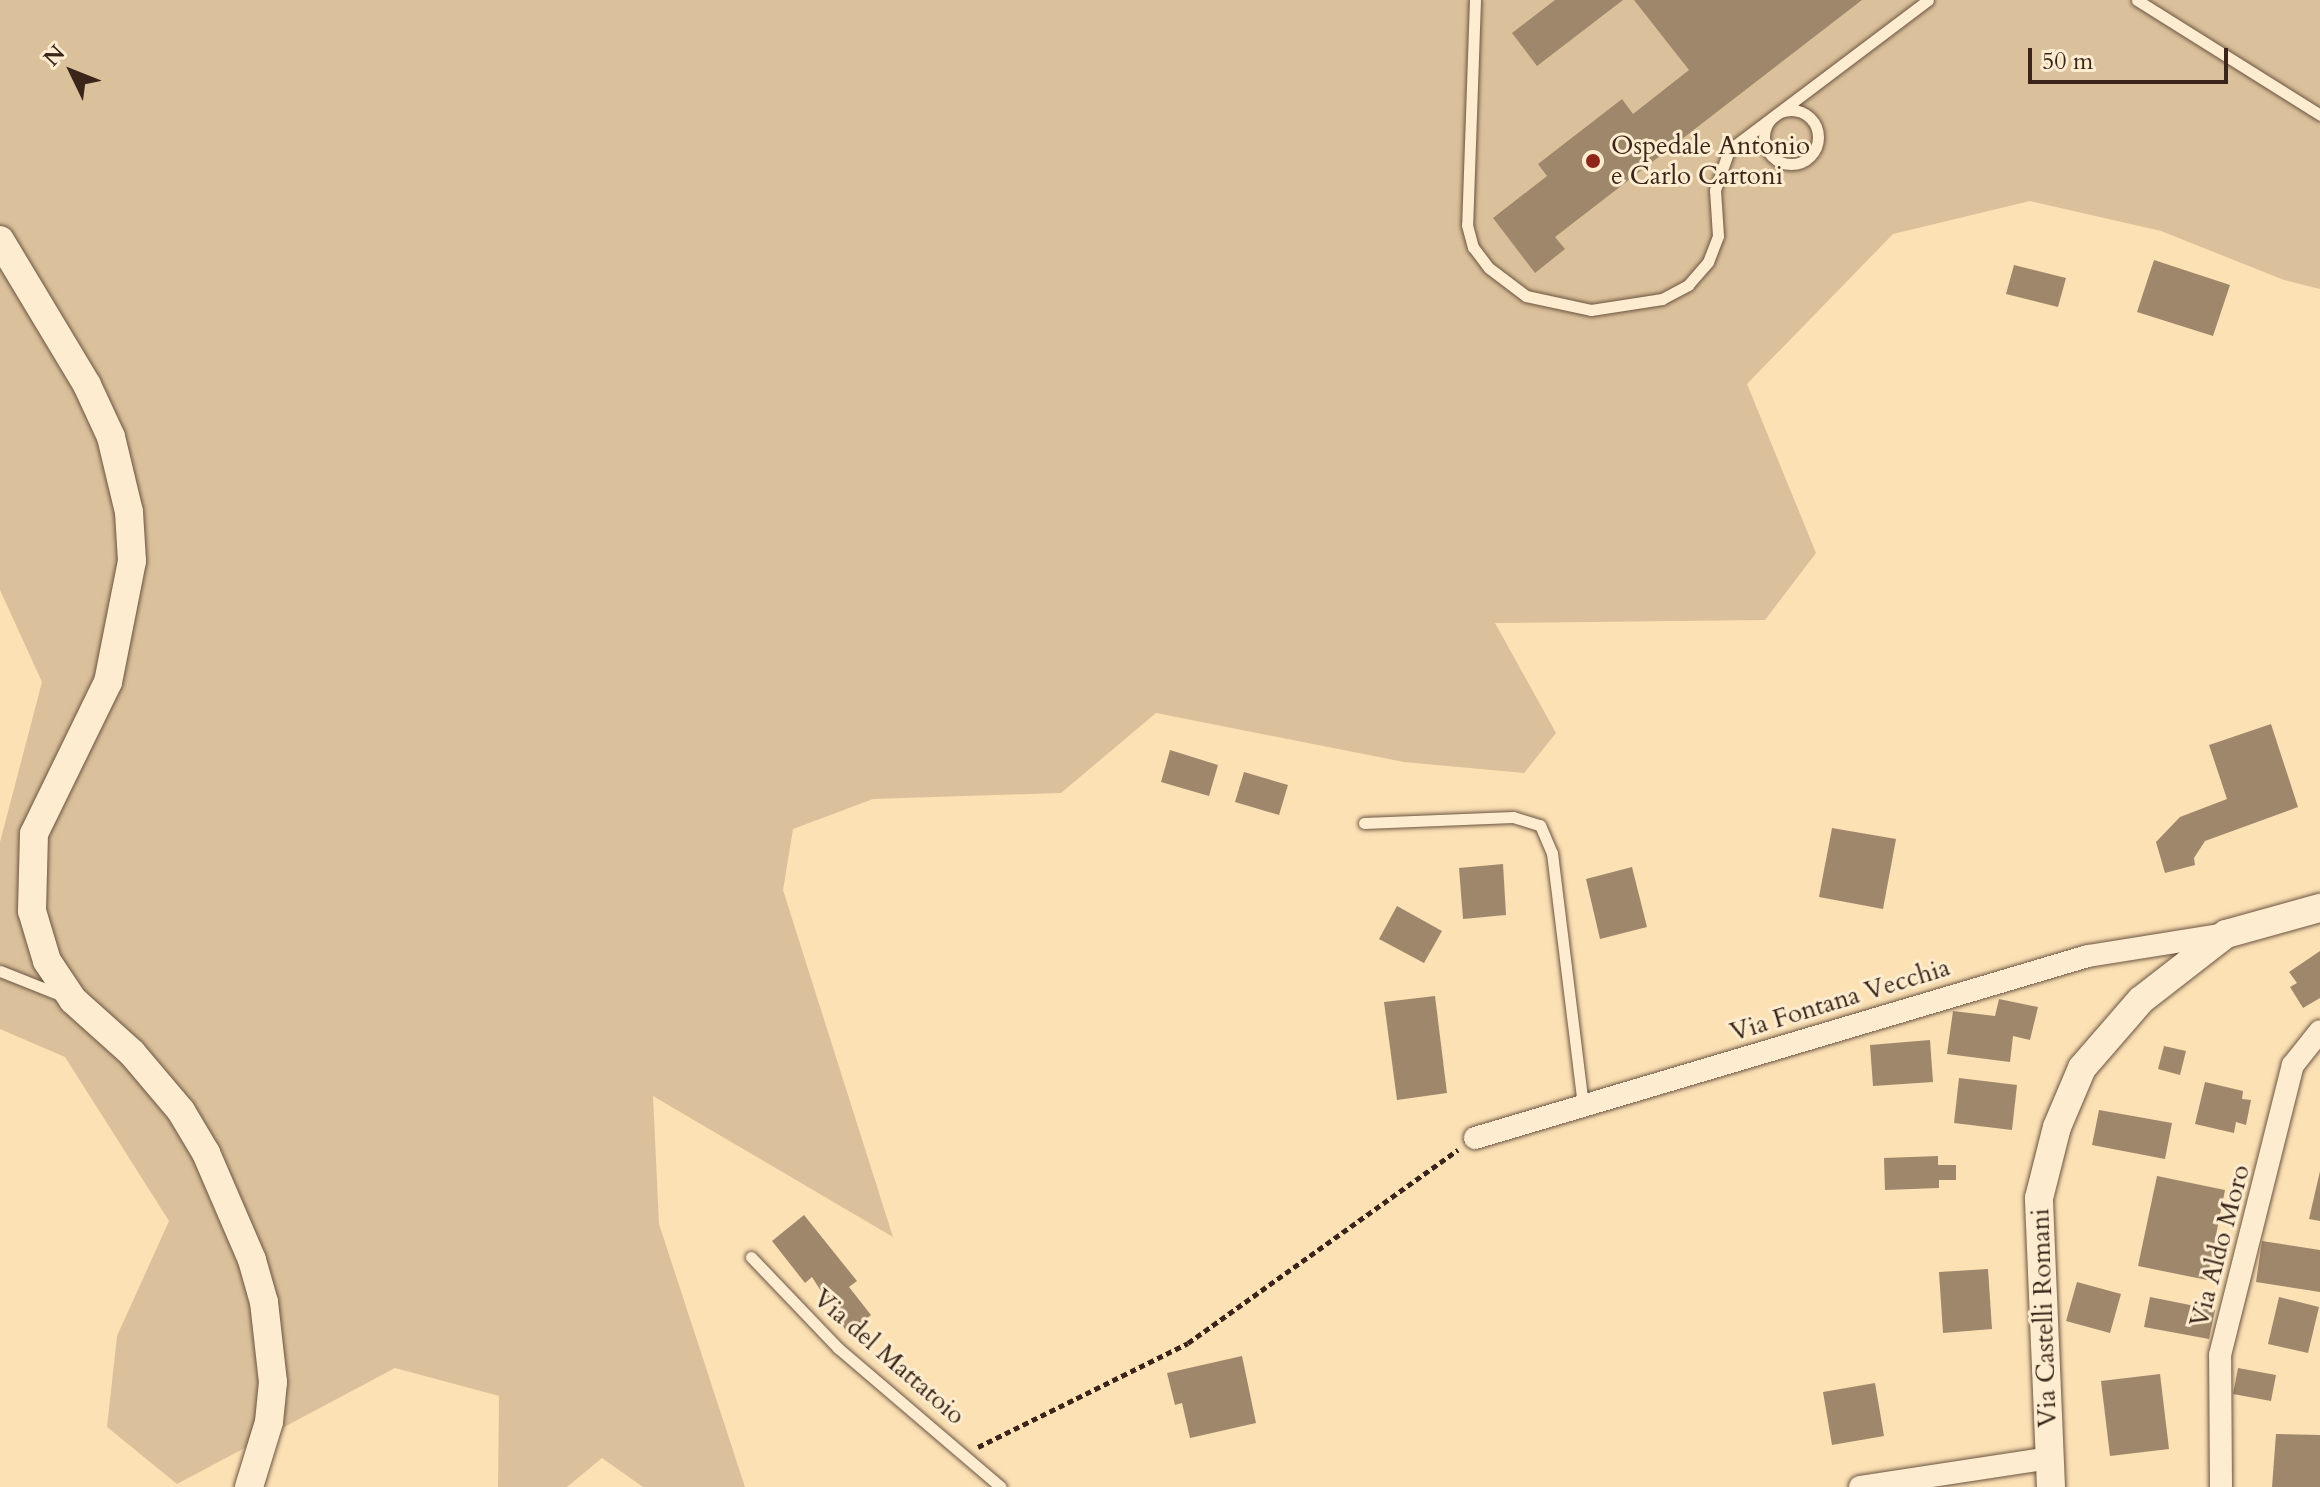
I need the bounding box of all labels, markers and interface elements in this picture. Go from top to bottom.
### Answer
north arrow [32,32,112,112]
scale bar [2032,32,2232,82]
text: N [37,38,72,73]
text: 50 m [2042,45,2093,78]
place label: Ospedale Antonio e Carlo Cartoni [1611,130,1810,192]
marker: Ospedale Antonio e Carlo Cartoni [1582,150,1604,172]
street label: Via Fontana Vecchia [1726,952,1954,1048]
street label: Via Aldo Moro [2183,1161,2257,1331]
street label: Via Castelli Romani [2025,1208,2063,1428]
street label: Via del Mattatoio [807,1283,971,1431]

